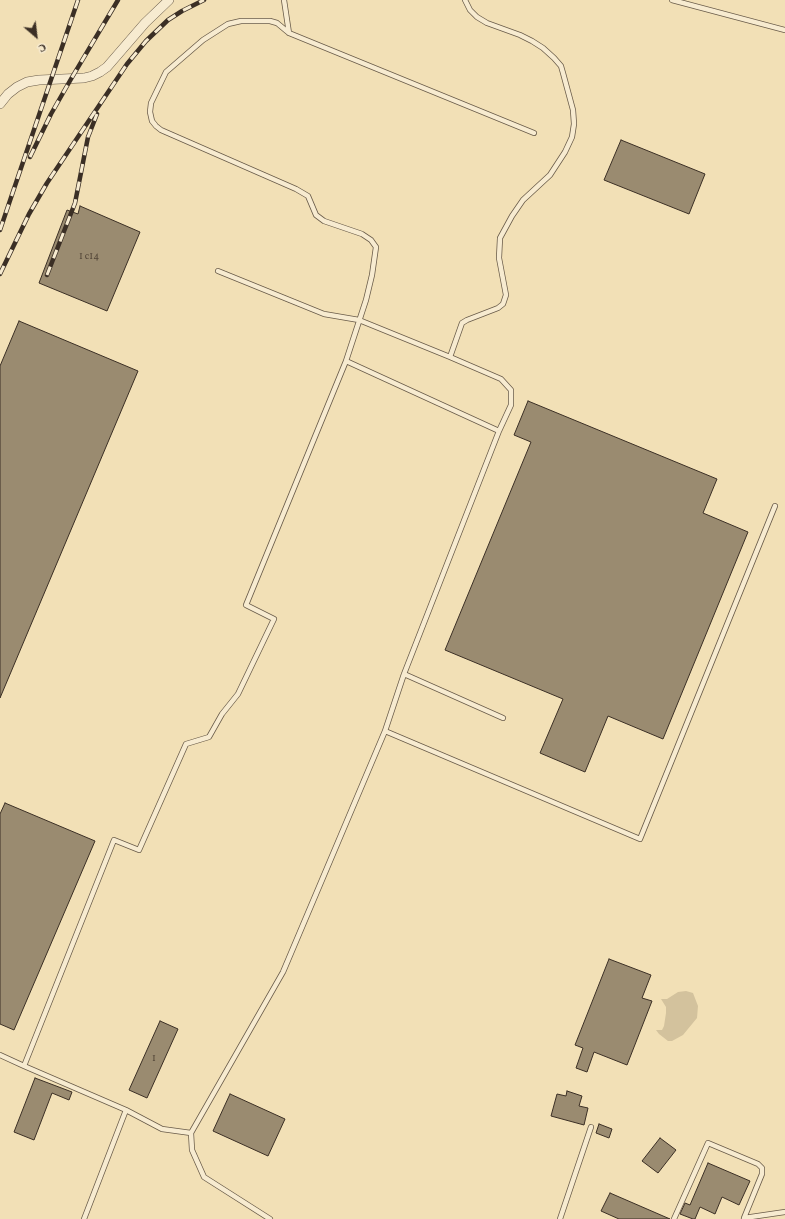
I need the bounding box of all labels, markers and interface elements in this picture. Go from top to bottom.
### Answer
north arrow [16,16,56,56]
text: С [35,39,49,55]
house number: 1 с14 [79,251,99,263]
house number: 1 [152,1053,156,1065]

